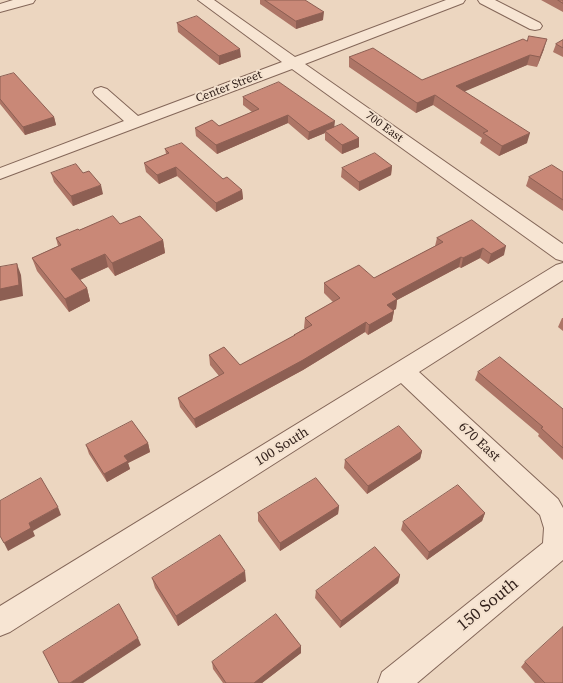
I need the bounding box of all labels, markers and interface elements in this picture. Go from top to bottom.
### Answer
street label: Center Street [194,68,264,106]
street label: 700 East [362,108,406,146]
street label: 670 East [455,419,503,465]
street label: 100 South [252,424,312,470]
street label: 150 South [453,574,523,636]

